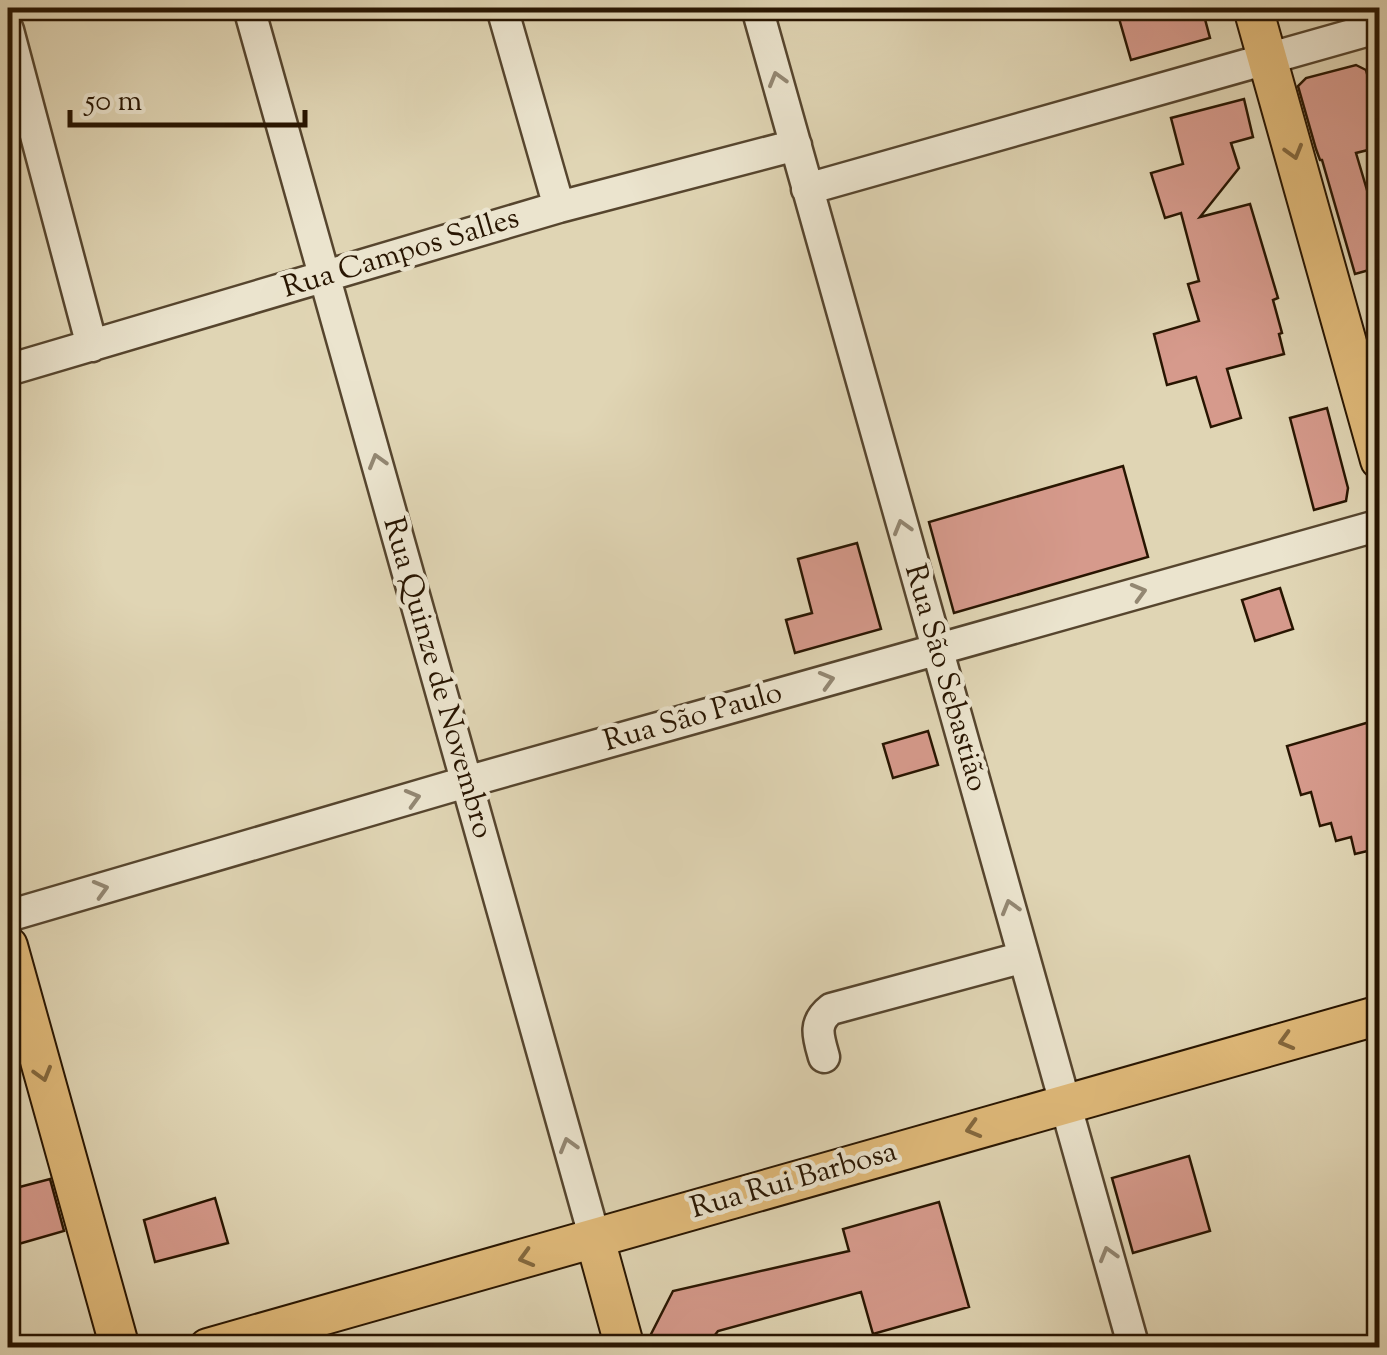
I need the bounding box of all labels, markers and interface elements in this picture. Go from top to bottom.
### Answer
scale bar [70,65,305,127]
one-way arrow [768,71,789,88]
text: 50 m [83,81,143,124]
one-way arrow [1282,143,1303,160]
street label: Rua Campos Salles [277,198,525,310]
one-way arrow [367,453,388,470]
street label: Rua Quinze de Novembro [371,512,503,844]
one-way arrow [893,519,914,536]
street label: Rua São Sebastião [892,559,998,797]
one-way arrow [1130,583,1147,604]
one-way arrow [818,671,835,692]
street label: Rua São Paulo [599,672,787,764]
one-way arrow [404,789,421,810]
one-way arrow [92,880,109,901]
one-way arrow [1000,899,1021,916]
one-way arrow [1278,1029,1295,1050]
one-way arrow [32,1065,53,1082]
one-way arrow [965,1118,982,1139]
street label: Rua Rui Barbosa [686,1131,902,1231]
one-way arrow [559,1137,580,1154]
one-way arrow [1098,1245,1119,1263]
one-way arrow [518,1246,535,1267]

